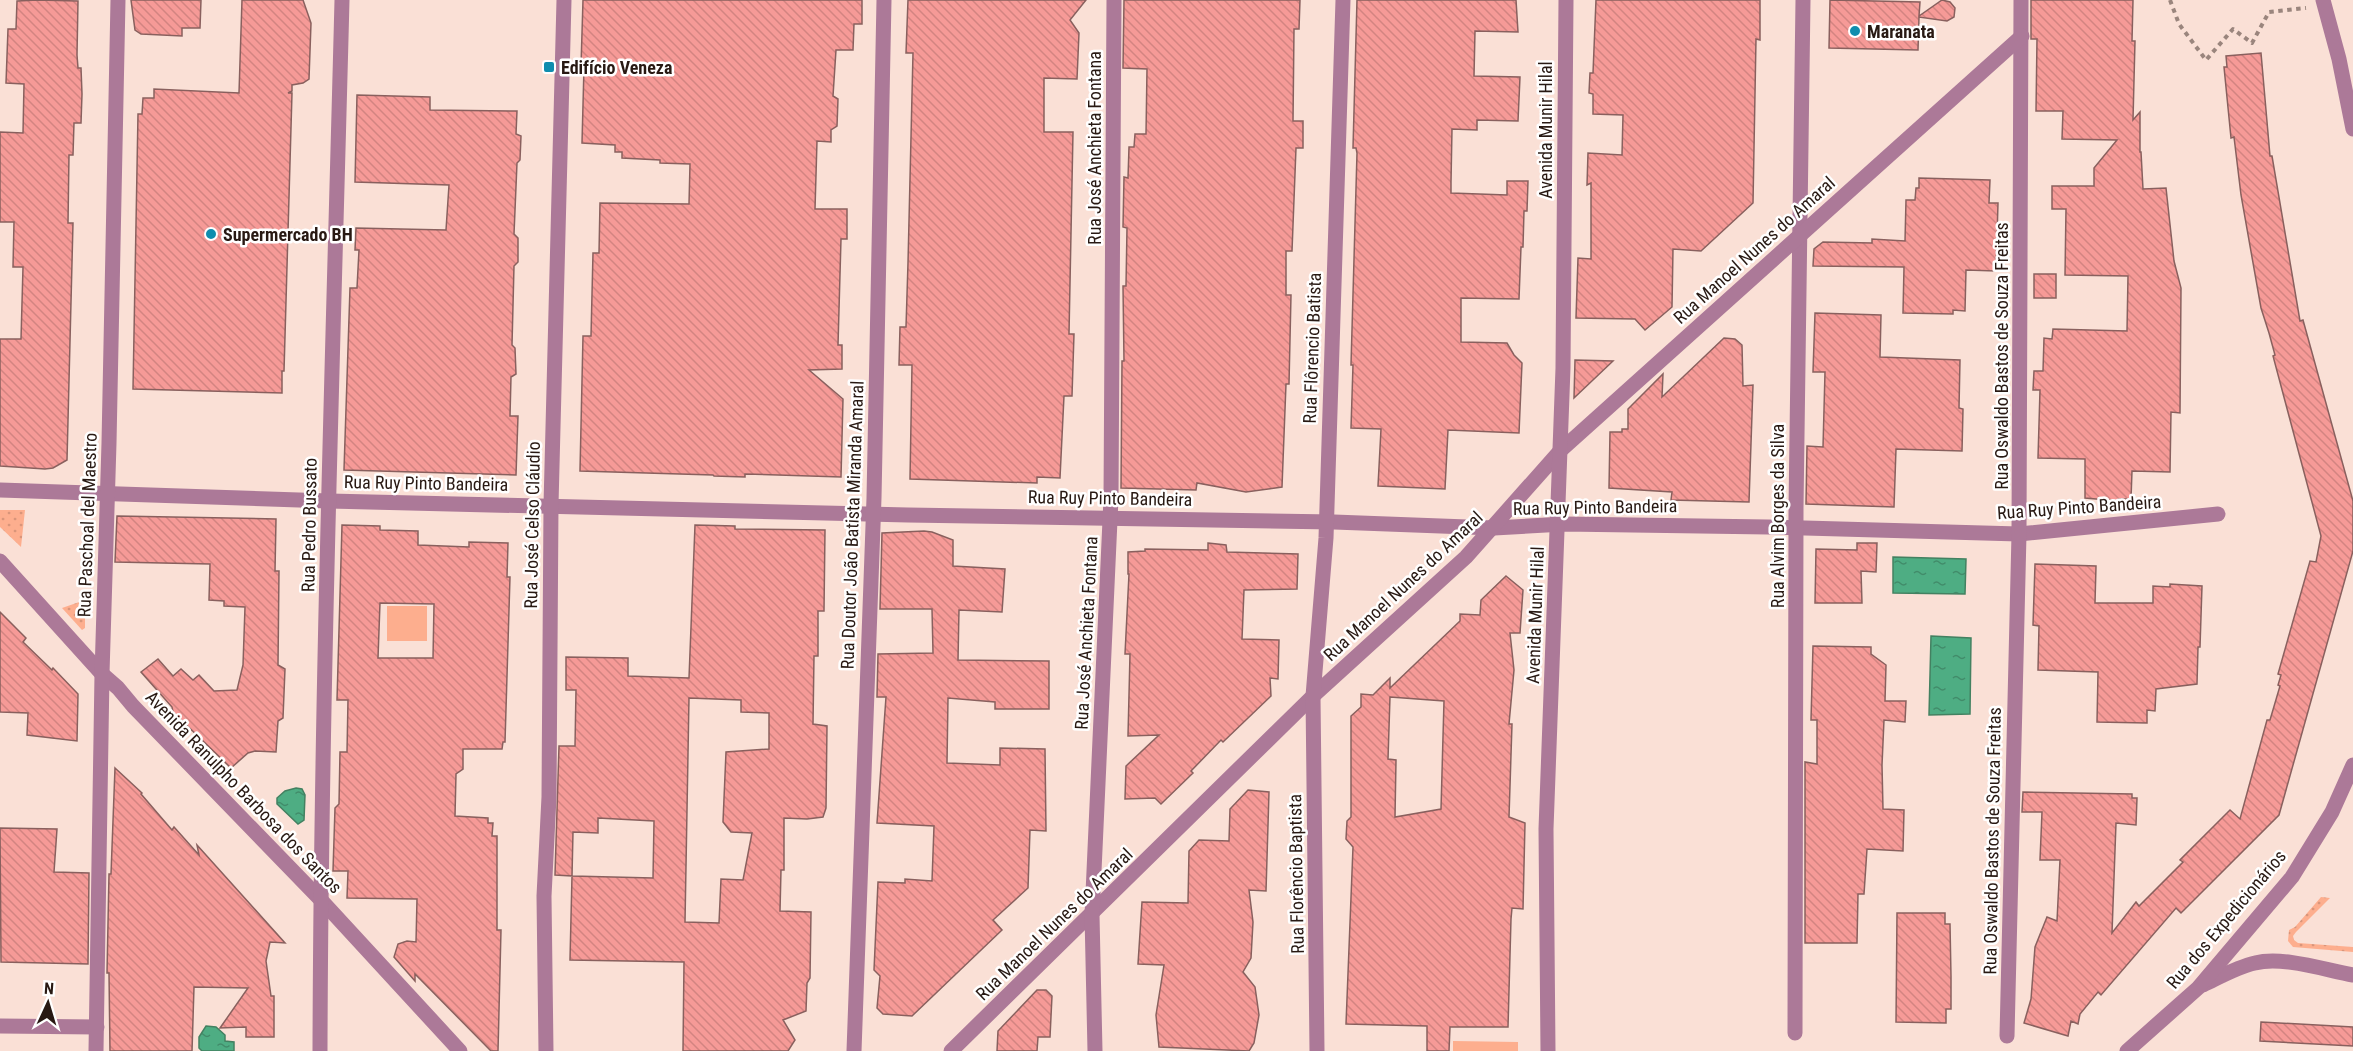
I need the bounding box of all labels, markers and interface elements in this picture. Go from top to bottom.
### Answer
place label: Maranata [1867,21,1935,42]
marker: Maranata [1848,24,1862,38]
street label: Rua José Anchieta Fontana [1084,51,1105,245]
place label: Edifício Veneza [561,57,672,78]
marker: Edifício Veneza [542,60,556,74]
street label: Avenida Munir Hilal [1535,61,1556,199]
street label: Rua Manoel Nunes do Amaral [1669,172,1839,328]
street label: Rua Oswaldo Bastos de Souza Freitas [1991,222,2012,490]
place label: Supermercado BH [223,224,353,245]
marker: Supermercado BH [204,227,218,241]
street label: Rua Flôrencio Batista [1299,272,1325,424]
street label: Rua Doutor João Batista Miranda Amaral [836,380,868,670]
street label: Rua Alvim Borges da Silva [1767,424,1788,608]
street label: Rua Paschoal del Maestro [73,432,101,618]
street label: Rua José Celso Cláudio [520,441,544,609]
street label: Rua Pedro Bussato [297,458,321,592]
street label: Rua Ruy Pinto Bandeira [344,471,508,495]
street label: Rua Ruy Pinto Bandeira [1028,486,1192,510]
street label: Rua Ruy Pinto Bandeira [1996,491,2162,523]
street label: Rua Ruy Pinto Bandeira [1513,495,1677,519]
street label: Rua Manoel Nunes do Amaral [1319,507,1487,665]
street label: Rua José Anchieta Fontana [1070,536,1102,730]
street label: Avenida Munir Hilal [1522,546,1548,684]
street label: Avenida Ranulpho Barbosa dos Santos [142,686,346,898]
street label: Rua Oswaldo Bastos de Souza Freitas [1979,707,2005,975]
street label: Rua Florêncio Baptista [1284,794,1308,954]
street label: Rua Manoel Nunes do Amaral [971,844,1137,1004]
street label: Rua dos Expedicionários [2162,846,2290,992]
north arrow [18,973,78,1033]
text: N [43,979,55,998]

